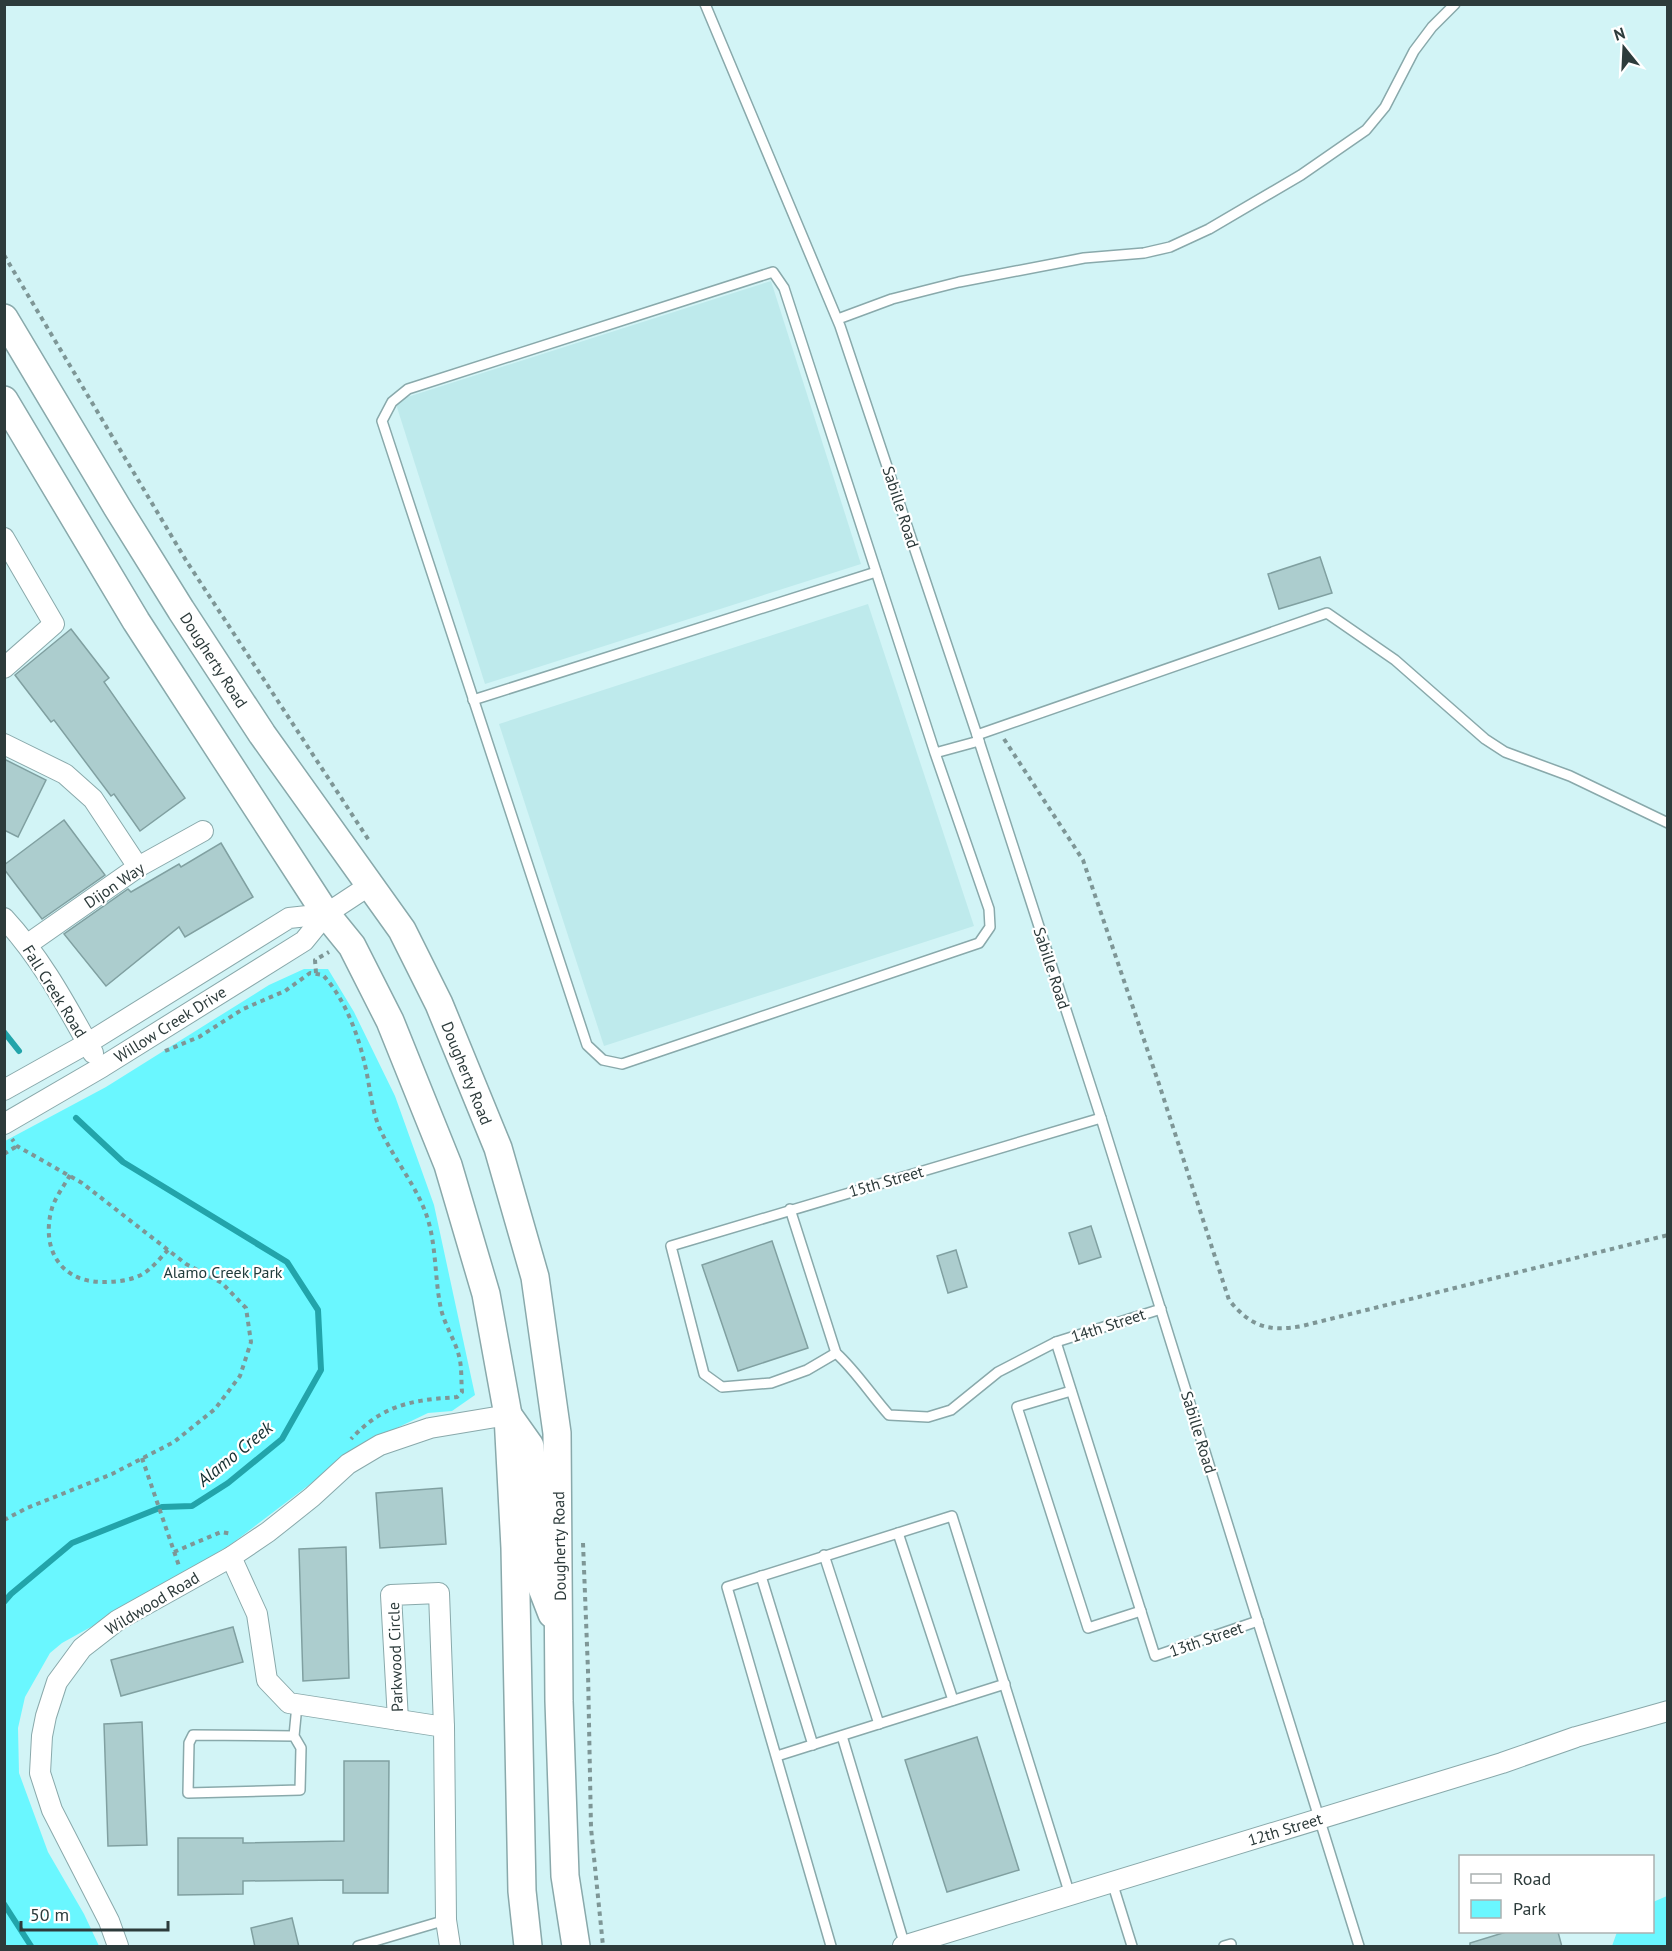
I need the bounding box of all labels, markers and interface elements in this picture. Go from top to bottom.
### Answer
north arrow [1594,18,1654,78]
text: N [1611,23,1627,45]
street label: Sabille Road [878,463,924,551]
street label: Dougherty Road [176,609,252,711]
street label: Dijon Way [80,857,148,912]
street label: Sabille Road [1029,924,1075,1012]
street label: Fall Creek Road [19,941,91,1041]
street label: Willow Creek Drive [110,981,230,1067]
street label: Dougherty Road [437,1018,497,1128]
street label: 15th Street [846,1161,926,1201]
park label: Alamo Creek Park [163,1262,283,1282]
street label: 14th Street [1068,1303,1148,1346]
street label: Sabille Road [1177,1388,1221,1476]
water label: Alamo Creek [191,1415,278,1492]
street label: Dougherty Road [548,1491,570,1601]
street label: Wildwood Road [101,1567,203,1639]
street label: Parkwood Circle [383,1602,407,1712]
street label: 13th Street [1166,1617,1246,1661]
street label: 12th Street [1245,1808,1325,1850]
legend [1459,1855,1654,1933]
text: Road [1513,1867,1551,1890]
scale bar [21,1894,168,1932]
text: Park [1513,1897,1546,1920]
text: 50 m [30,1903,69,1926]

